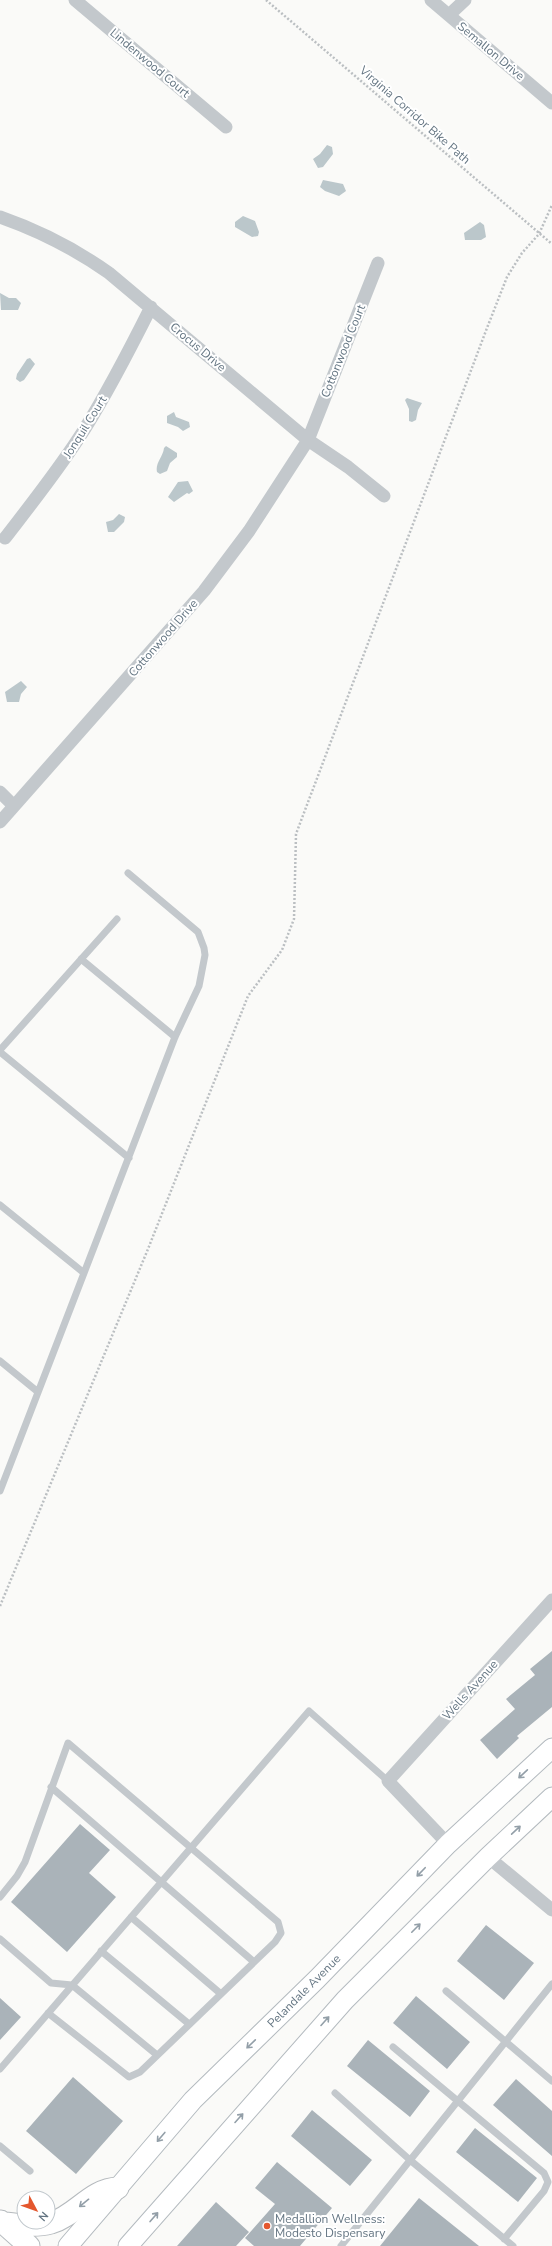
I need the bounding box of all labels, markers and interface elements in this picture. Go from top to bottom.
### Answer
street label: Semallon Drive [454,18,528,84]
street label: Lindenwood Court [107,25,194,102]
street label: Virginia Corridor Bike Path [355,62,474,168]
street label: Cottonwood Court [317,301,369,400]
street label: Crocus Drive [167,319,229,375]
street label: Jonquil Court [59,392,111,462]
street label: Cottonwood Drive [125,596,201,680]
street label: Wells Avenue [439,1657,501,1723]
one-way arrow [518,1769,528,1779]
one-way arrow [511,1826,521,1835]
one-way arrow [416,1867,426,1877]
one-way arrow [411,1923,421,1933]
street label: Pelandale Avenue [264,1951,344,2031]
one-way arrow [321,2016,330,2026]
one-way arrow [246,2039,256,2049]
one-way arrow [234,2113,244,2123]
one-way arrow [157,2132,166,2143]
north arrow [16,2190,56,2230]
one-way arrow [78,2199,89,2207]
text: N [35,2208,52,2224]
one-way arrow [149,2211,158,2222]
place label: Medallion Wellness: Modesto Dispensary [275,2211,386,2241]
marker: Medallion Wellness: Modesto Dispensary [262,2221,272,2231]

